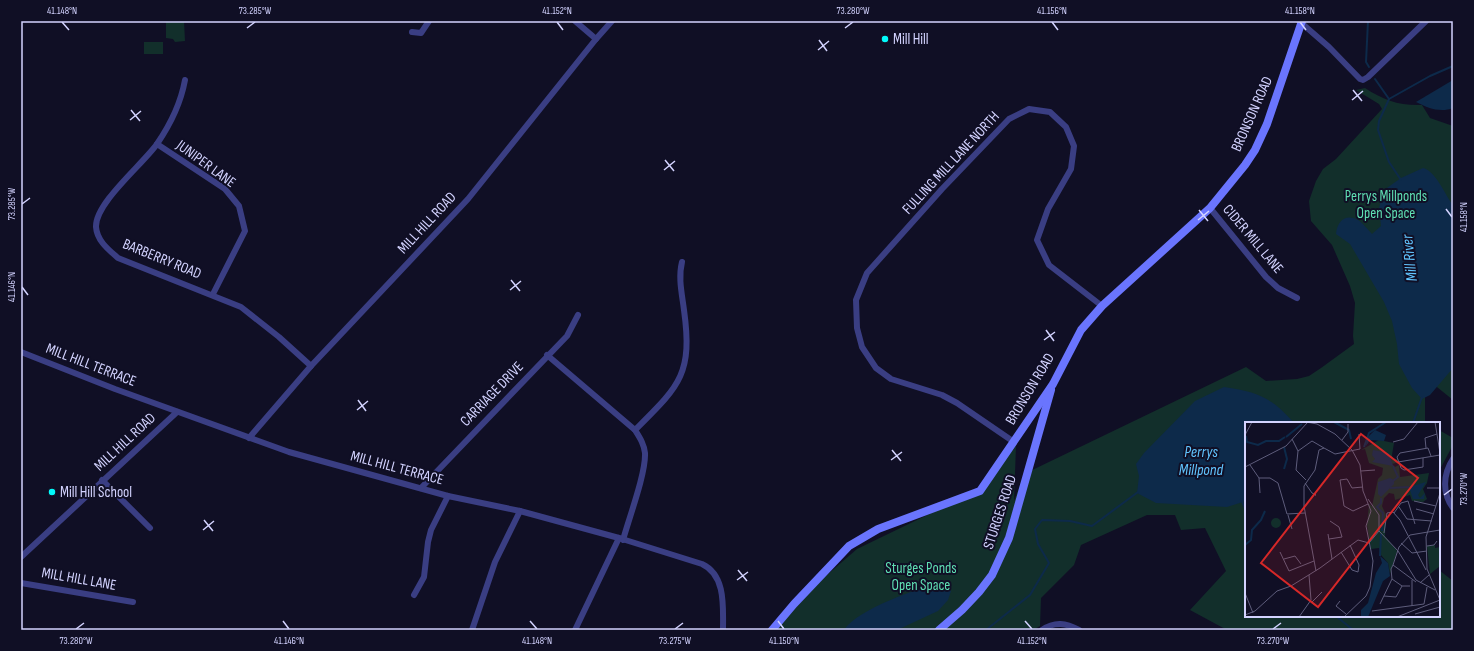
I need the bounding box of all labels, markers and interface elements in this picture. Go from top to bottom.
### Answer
text: 41.148°N [47,5,77,17]
text: 73.285°W [239,5,272,17]
text: 41.152°N [542,5,572,17]
text: 73.280°W [837,5,870,17]
text: 41.156°N [1037,5,1067,17]
text: 41.158°N [1285,5,1315,17]
place label: Mill Hill [893,30,929,49]
marker: Mill Hill [880,34,890,44]
street label: BRONSON ROAD [1227,73,1277,155]
street label: FULLING MILL LANE NORTH [898,107,1004,219]
street label: JUNIPER LANE [172,135,239,192]
text: 73.285°W [6,187,18,220]
park label: Perrys Millponds Open Space [1345,187,1427,223]
street label: MILL HILL ROAD [394,188,460,258]
street label: CIDER MILL LANE [1219,201,1287,277]
text: 41.158°N [1458,202,1470,232]
water label: Mill River [1398,233,1422,283]
street label: BARBERRY ROAD [120,235,204,283]
text: 41.146°N [6,272,18,302]
street label: MILL HILL TERRACE [43,339,139,391]
street label: BRONSON ROAD [1001,350,1059,428]
street label: CARRIAGE DRIVE [456,357,528,431]
street label: MILL HILL ROAD [90,409,160,475]
inset map [1245,422,1440,617]
water label: Perrys Millpond [1179,443,1224,480]
street label: MILL HILL TERRACE [349,446,445,490]
street label: STURGES ROAD [979,472,1021,552]
text: 73.270°W [1458,472,1470,505]
place label: Mill Hill School [60,483,132,502]
marker: Mill Hill School [47,487,57,497]
park label: Sturges Ponds Open Space [885,559,957,595]
street label: MILL HILL LANE [40,563,118,595]
text: 73.280°W [60,635,93,647]
text: 41.146°N [274,635,304,647]
text: 41.148°N [522,635,552,647]
text: 73.275°W [659,635,692,647]
text: 41.150°N [769,635,799,647]
text: 41.152°N [1017,635,1047,647]
text: 73.270°W [1257,635,1290,647]

